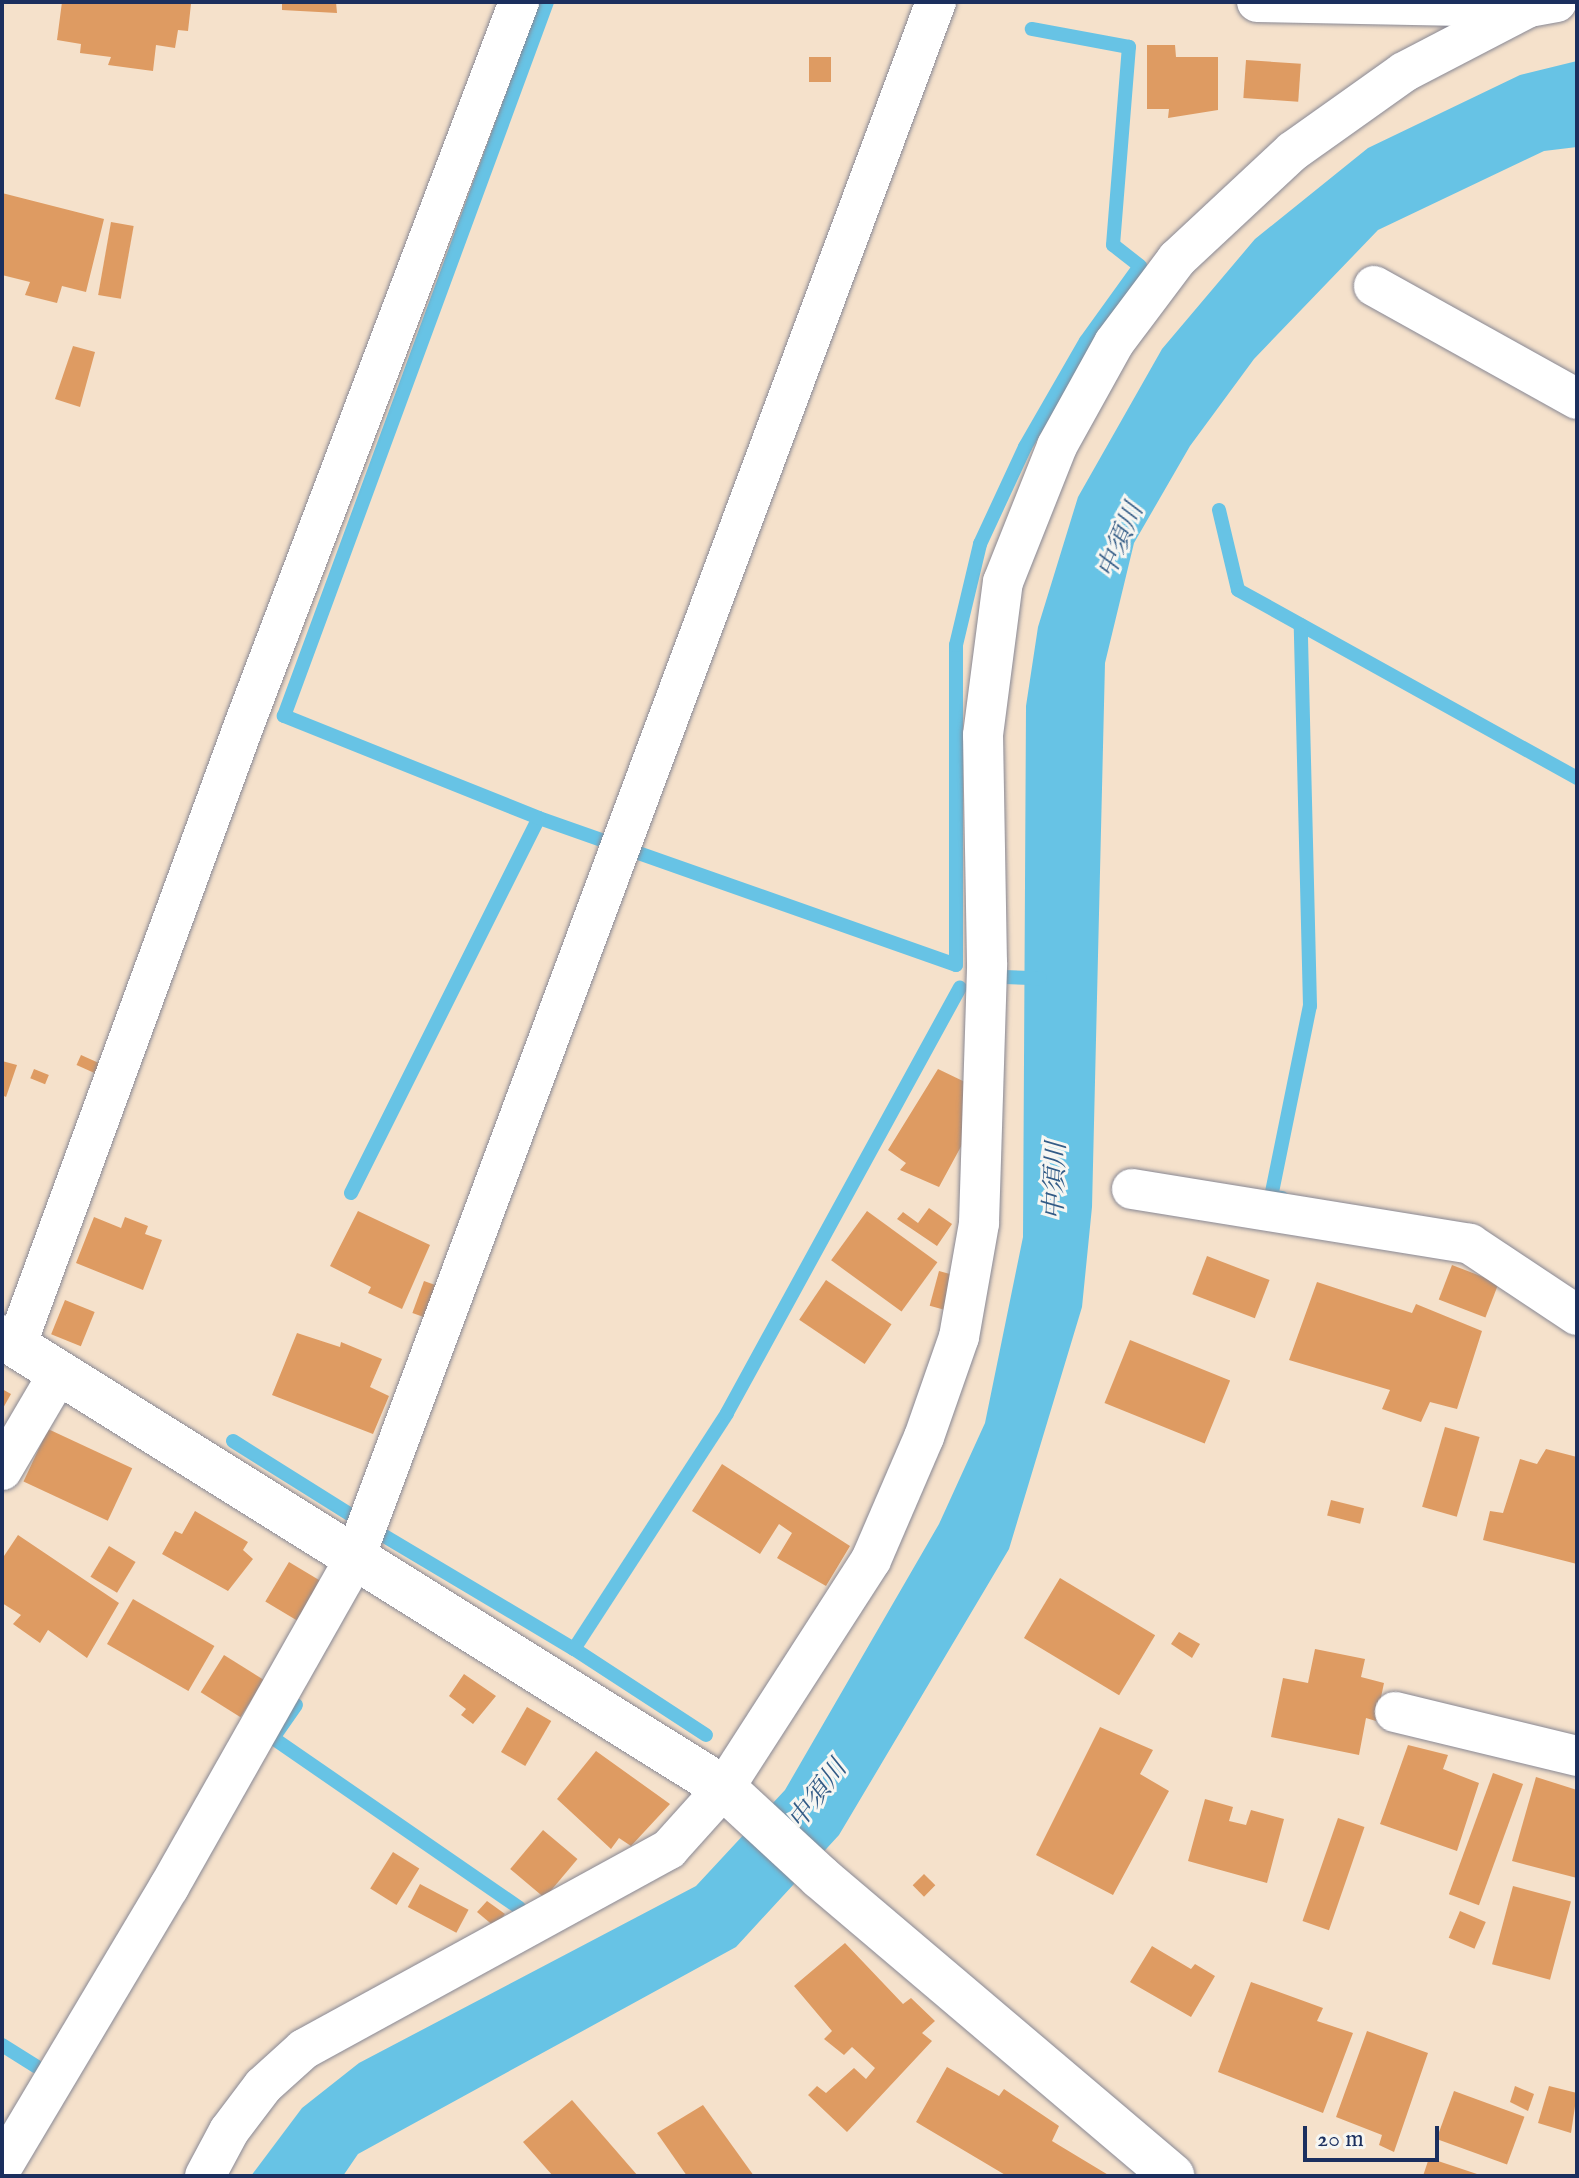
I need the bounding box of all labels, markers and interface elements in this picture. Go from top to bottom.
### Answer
water label: 中須川 [1091,499,1151,583]
water label: 中須川 [1039,1141,1073,1221]
water label: 中須川 [782,1754,854,1836]
scale bar [1307,2110,1443,2160]
text: 20 m [1317,2124,1364,2155]

